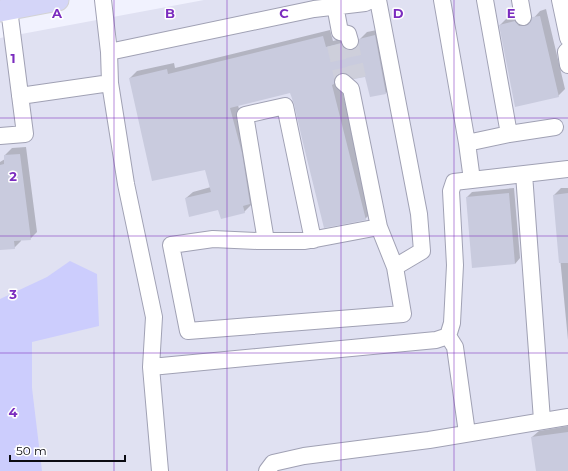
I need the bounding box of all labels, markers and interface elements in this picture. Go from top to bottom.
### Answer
text: A [51,5,63,21]
text: B [165,5,175,21]
text: C [279,5,289,21]
text: D [393,5,404,21]
text: E [507,5,516,21]
text: 1 [10,50,16,66]
text: 2 [9,168,17,184]
text: 3 [8,286,17,302]
text: 4 [9,404,18,420]
scale bar [10,437,125,463]
text: 50 m [16,443,47,458]

